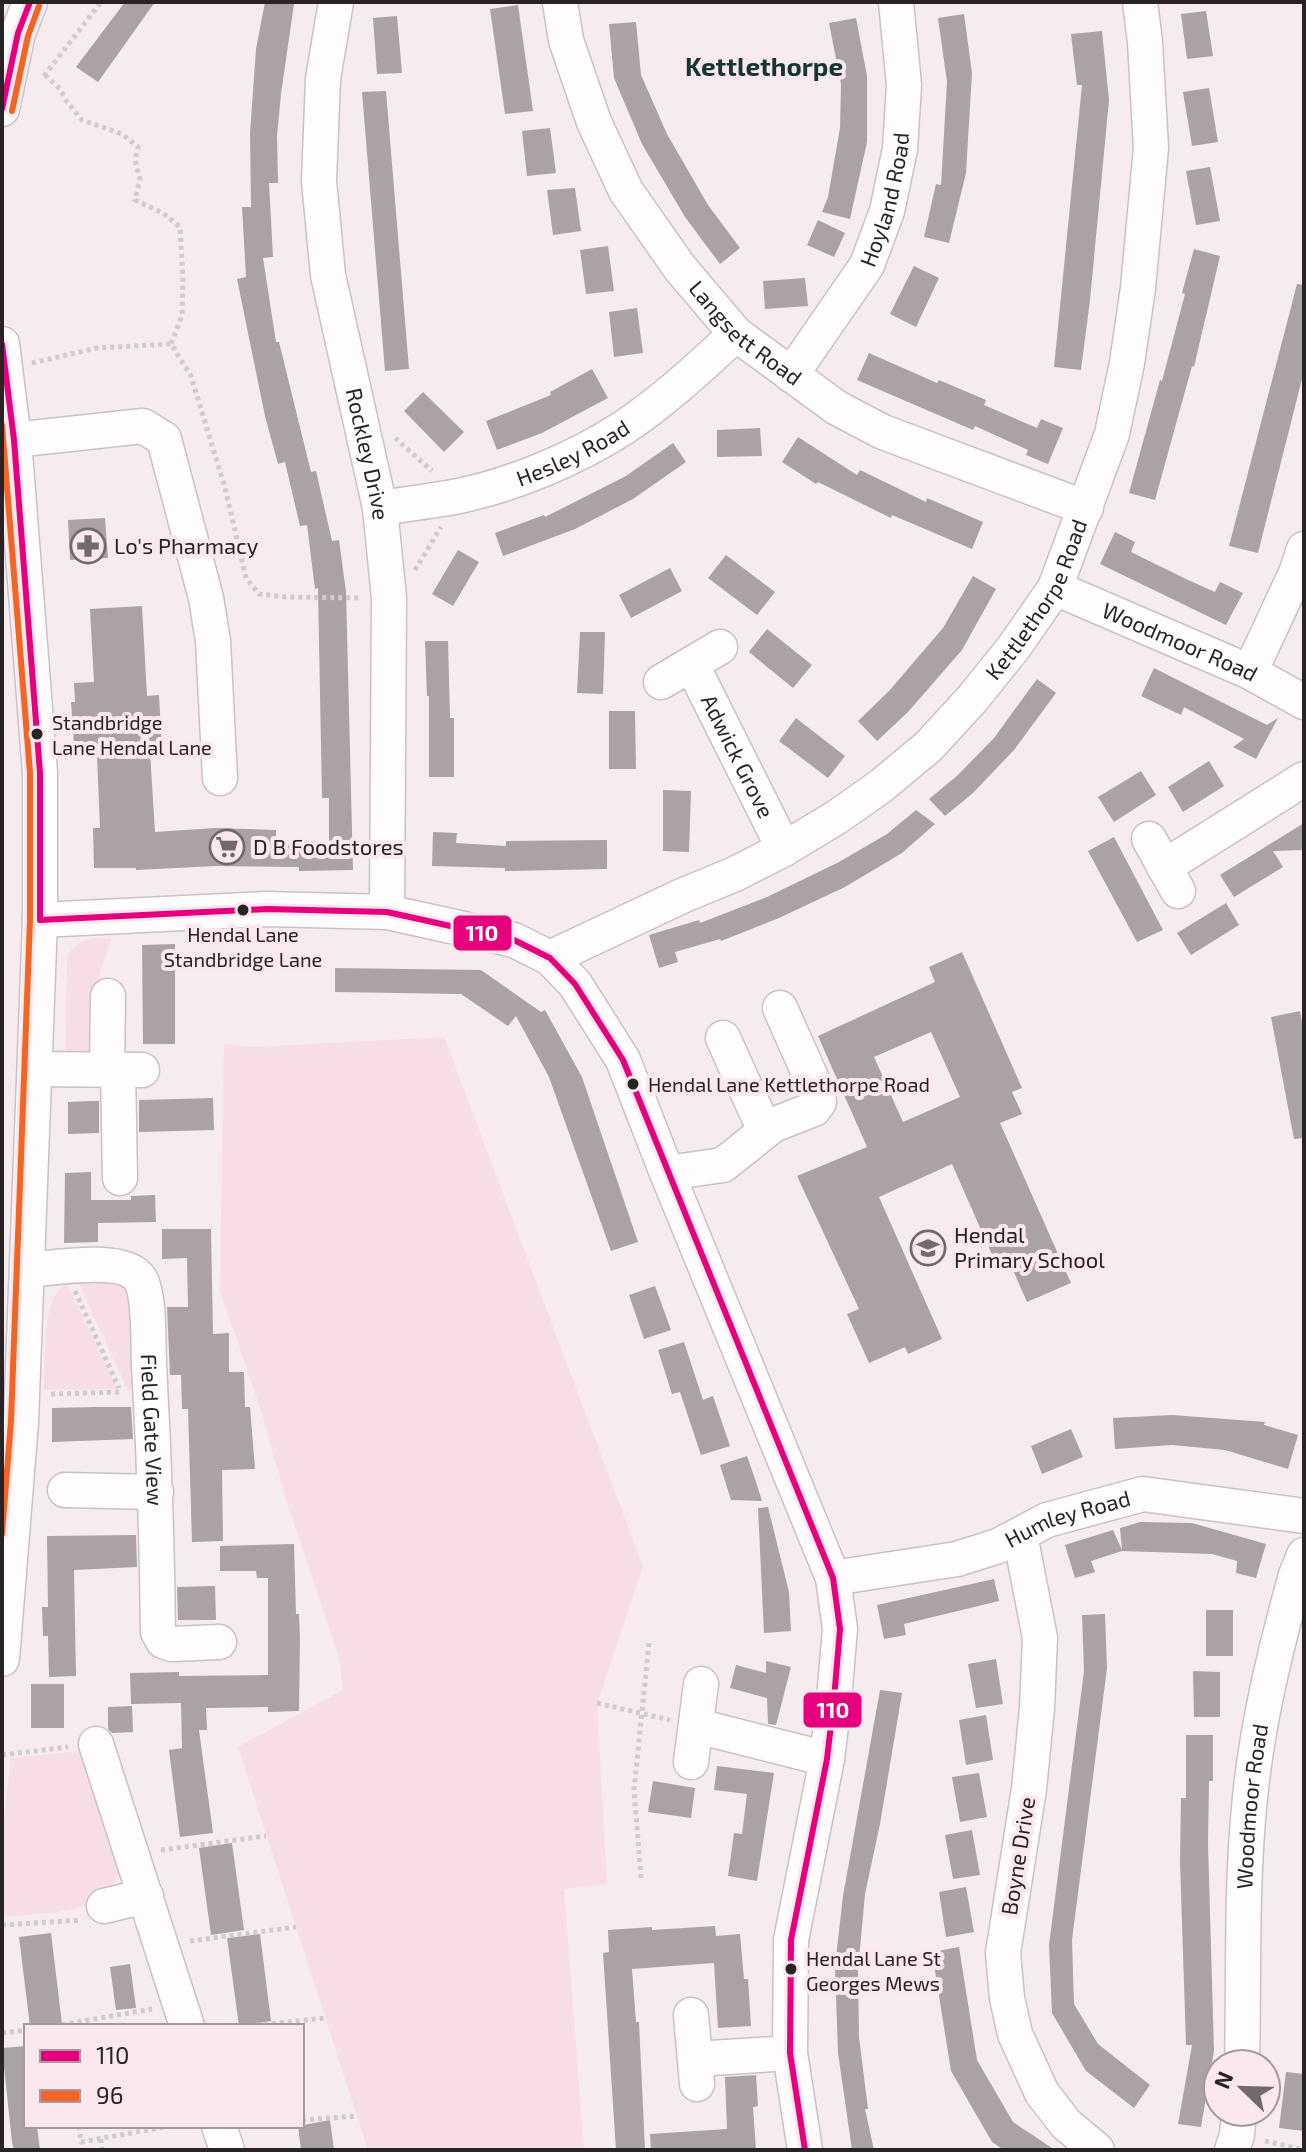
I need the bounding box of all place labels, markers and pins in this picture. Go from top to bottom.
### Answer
pharmacy icon: Lo's Pharmacy [69,527,107,565]
place label: Lo's Pharmacy [114,532,259,558]
place label: Standbridge Lane Hendal Lane [52,710,212,759]
marker: Standbridge Lane Hendal Lane [29,726,45,742]
supermarket icon: D B Foodstores [208,828,246,866]
place label: D B Foodstores [253,833,404,859]
marker: Hendal Lane Standbridge Lane [235,902,251,918]
place label: Hendal Lane Standbridge Lane [164,922,322,971]
place label: Hendal Lane Kettlethorpe Road [648,1072,930,1096]
marker: Hendal Lane Kettlethorpe Road [625,1076,641,1092]
place label: Hendal Primary School [954,1221,1105,1272]
school or university icon: Hendal Primary School [909,1229,947,1267]
place label: Hendal Lane St Georges Mews [806,1946,941,1995]
marker: Hendal Lane St Georges Mews [783,1961,799,1977]

